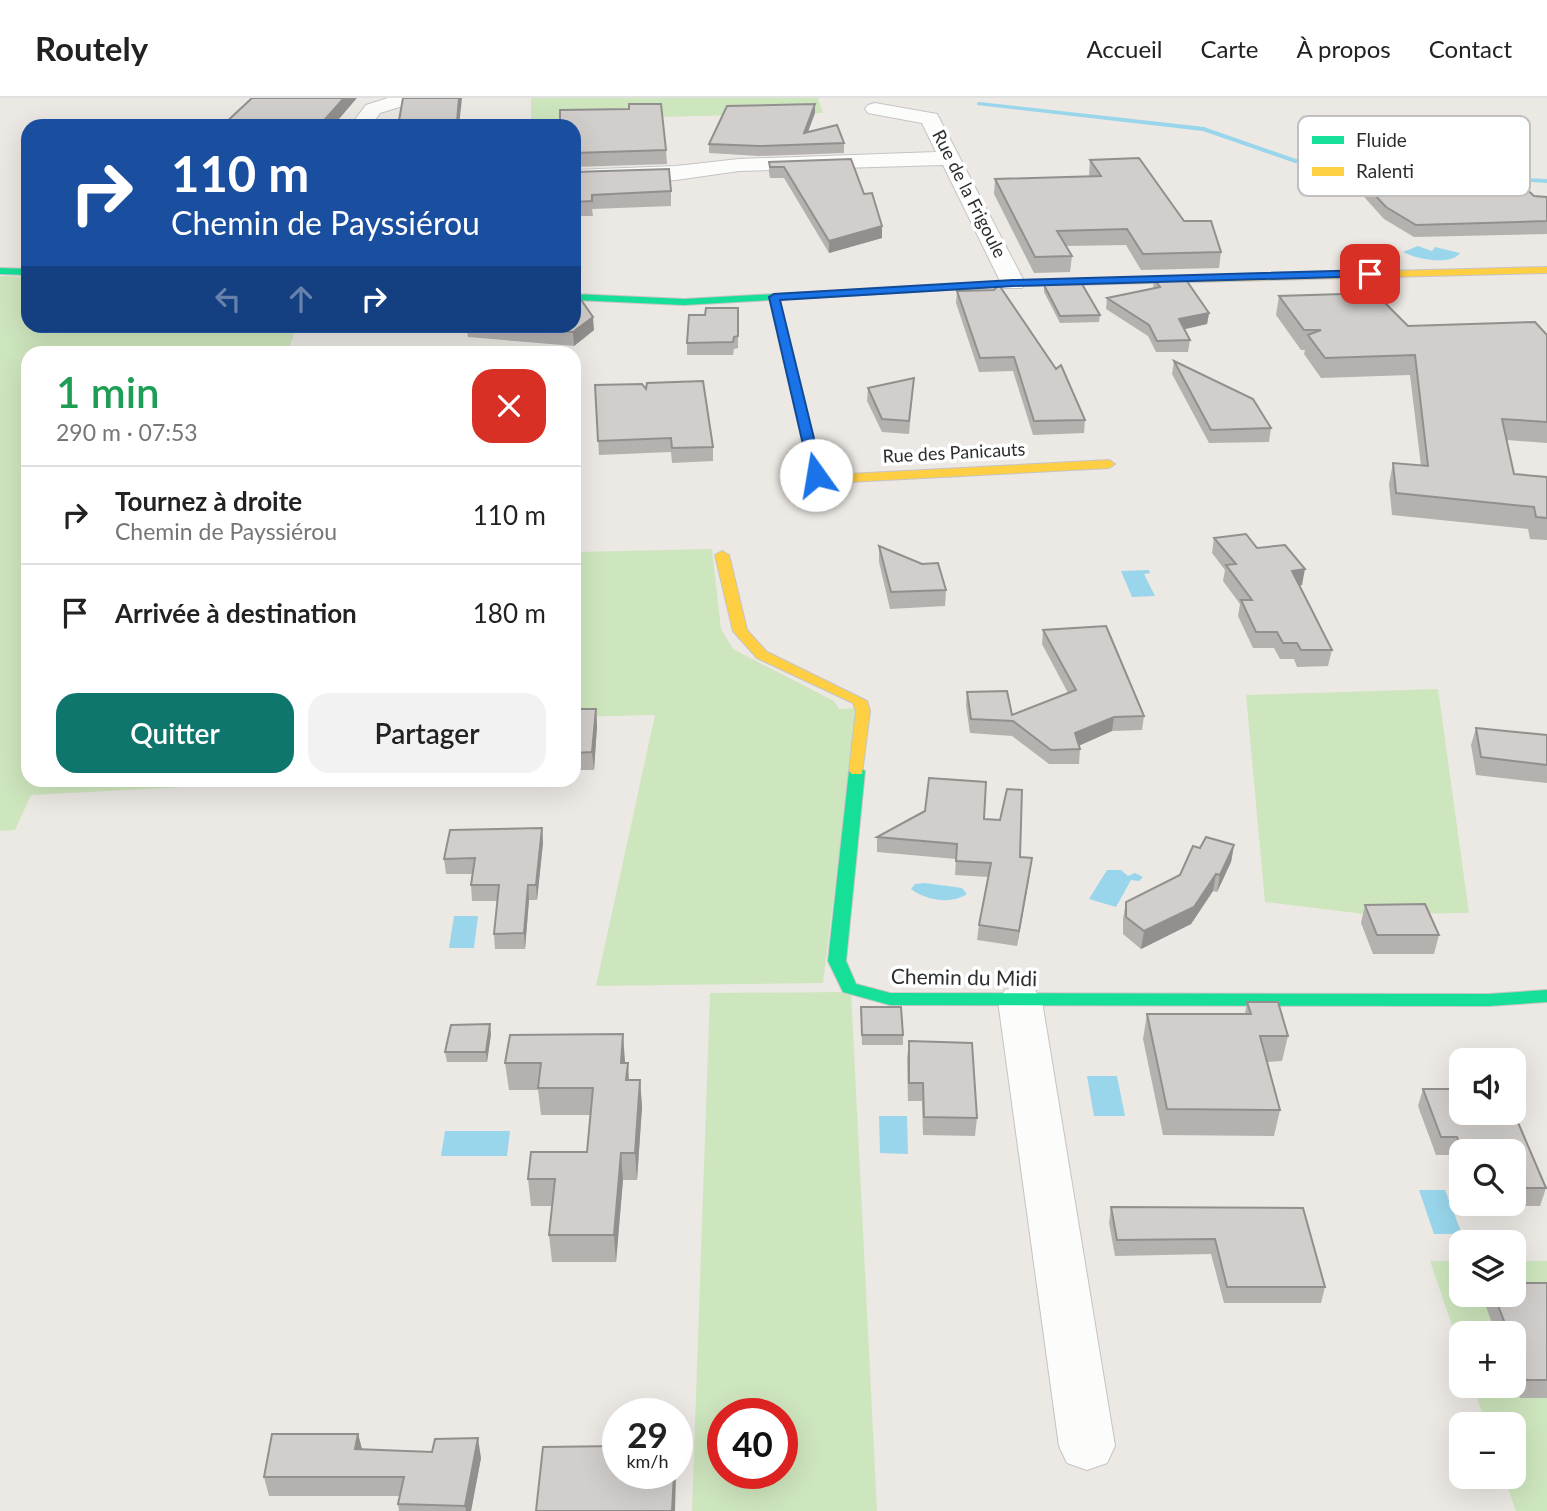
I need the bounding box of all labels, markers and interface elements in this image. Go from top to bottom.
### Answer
text: Routely [35,28,148,68]
text: Accueil [1086,34,1162,63]
text: Carte [1200,34,1258,63]
text: À propos [1296,34,1391,63]
text: Contact [1429,34,1512,63]
legend [1298,116,1530,196]
street label: Rue de la Frigoule [928,126,1012,261]
text: Fluide [1356,128,1407,151]
text: 110 m [171,144,309,202]
icon: right [56,147,147,238]
text: Ralenti [1356,159,1414,182]
text: Chemin de Payssiérou [171,203,480,242]
pin [1340,244,1400,304]
icon: arrive [1351,255,1389,293]
icon: left [209,280,247,318]
icon: ahead [282,280,320,318]
icon: right [355,280,393,318]
text: 1 min [56,367,160,417]
button: close [472,369,546,443]
text: 290 m · 07:53 [56,418,198,446]
street label: Rue des Panicauts [882,437,1026,467]
position arrow [779,438,853,512]
text: Tournez à droite [115,485,302,517]
icon: right [56,496,94,534]
text: 110 m [473,499,546,531]
text: Chemin de Payssiérou [115,517,337,545]
icon: arrive [56,594,94,632]
text: Arrivée à destination [115,597,357,629]
text: 180 m [473,597,546,629]
button: Quitter [56,693,294,773]
button: Partager [308,693,546,773]
street label: Chemin du Midi [891,963,1037,990]
map controls [1449,1048,1526,1489]
button: sound [1449,1048,1526,1125]
button: search [1449,1139,1526,1216]
button: layers [1449,1230,1526,1307]
button: + [1449,1321,1526,1398]
speed limit sign: 40 [707,1398,798,1489]
button: − [1449,1412,1526,1489]
text: 29 [627,1413,668,1455]
text: km/h [626,1450,669,1472]

